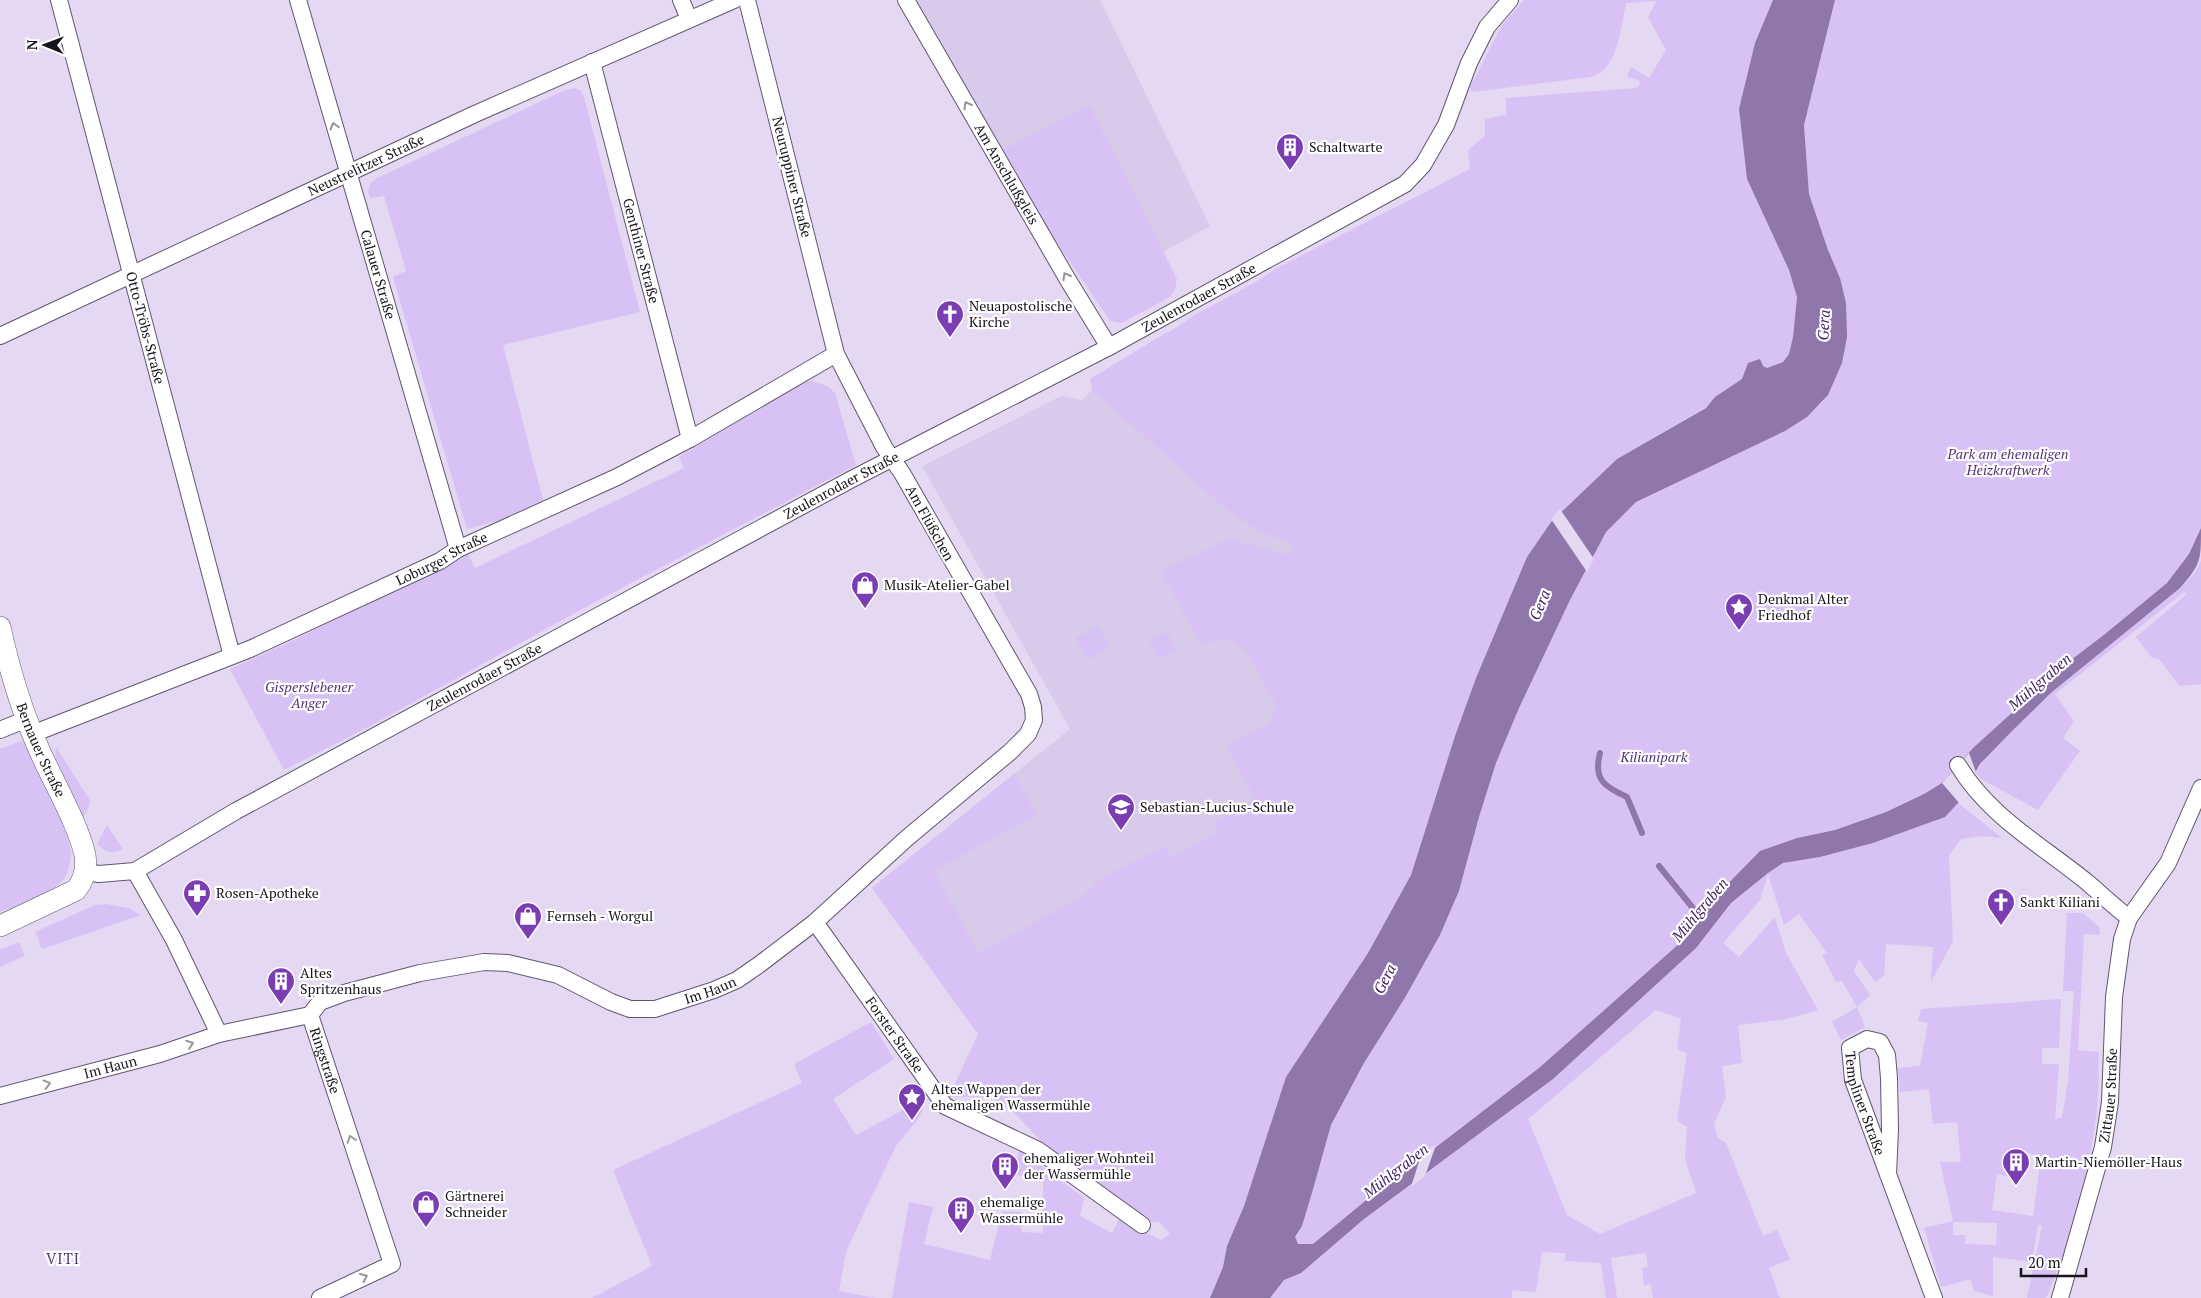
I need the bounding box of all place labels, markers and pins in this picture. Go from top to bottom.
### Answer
building icon: Schaltwarte [1275,132,1305,171]
place label: Schaltwarte [1309,137,1383,156]
place label: Neuapostolische Kirche [969,296,1072,331]
church icon: Neuapostolische Kirche [935,299,965,338]
shop icon: Musik-Atelier-Gabel [850,570,880,609]
place label: Musik-Atelier-Gabel [884,575,1010,594]
place label: Denkmal Alter Friedhof [1758,589,1849,624]
place icon: Denkmal Alter Friedhof [1724,592,1754,631]
school or university icon: Sebastian-Lucius-Schule [1106,792,1136,831]
place label: Sebastian-Lucius-Schule [1140,797,1294,816]
pharmacy icon: Rosen-Apotheke [182,878,212,917]
place label: Rosen-Apotheke [216,883,319,902]
church icon: Sankt Kiliani [1986,887,2016,926]
place label: Sankt Kiliani [2020,892,2100,911]
shop icon: Fernseh - Worgul [513,901,543,940]
place label: Fernseh - Worgul [547,906,653,925]
place label: Altes Spritzenhaus [300,963,382,998]
building icon: Altes Spritzenhaus [266,966,296,1005]
place label: Altes Wappen der ehemaligen Wassermühle [931,1079,1090,1114]
place icon: Altes Wappen der ehemaligen Wassermühle [897,1082,927,1121]
building icon: Martin-Niemöller-Haus [2001,1147,2031,1186]
place label: ehemaliger Wohnteil der Wassermühle [1024,1148,1154,1183]
building icon: ehemaliger Wohnteil der Wassermühle [990,1151,1020,1190]
place label: Martin-Niemöller-Haus [2035,1152,2182,1171]
place label: Gärtnerei Schneider [445,1186,508,1221]
shop icon: Gärtnerei Schneider [411,1189,441,1228]
place label: ehemalige Wassermühle [980,1192,1063,1227]
building icon: ehemalige Wassermühle [946,1195,976,1234]

